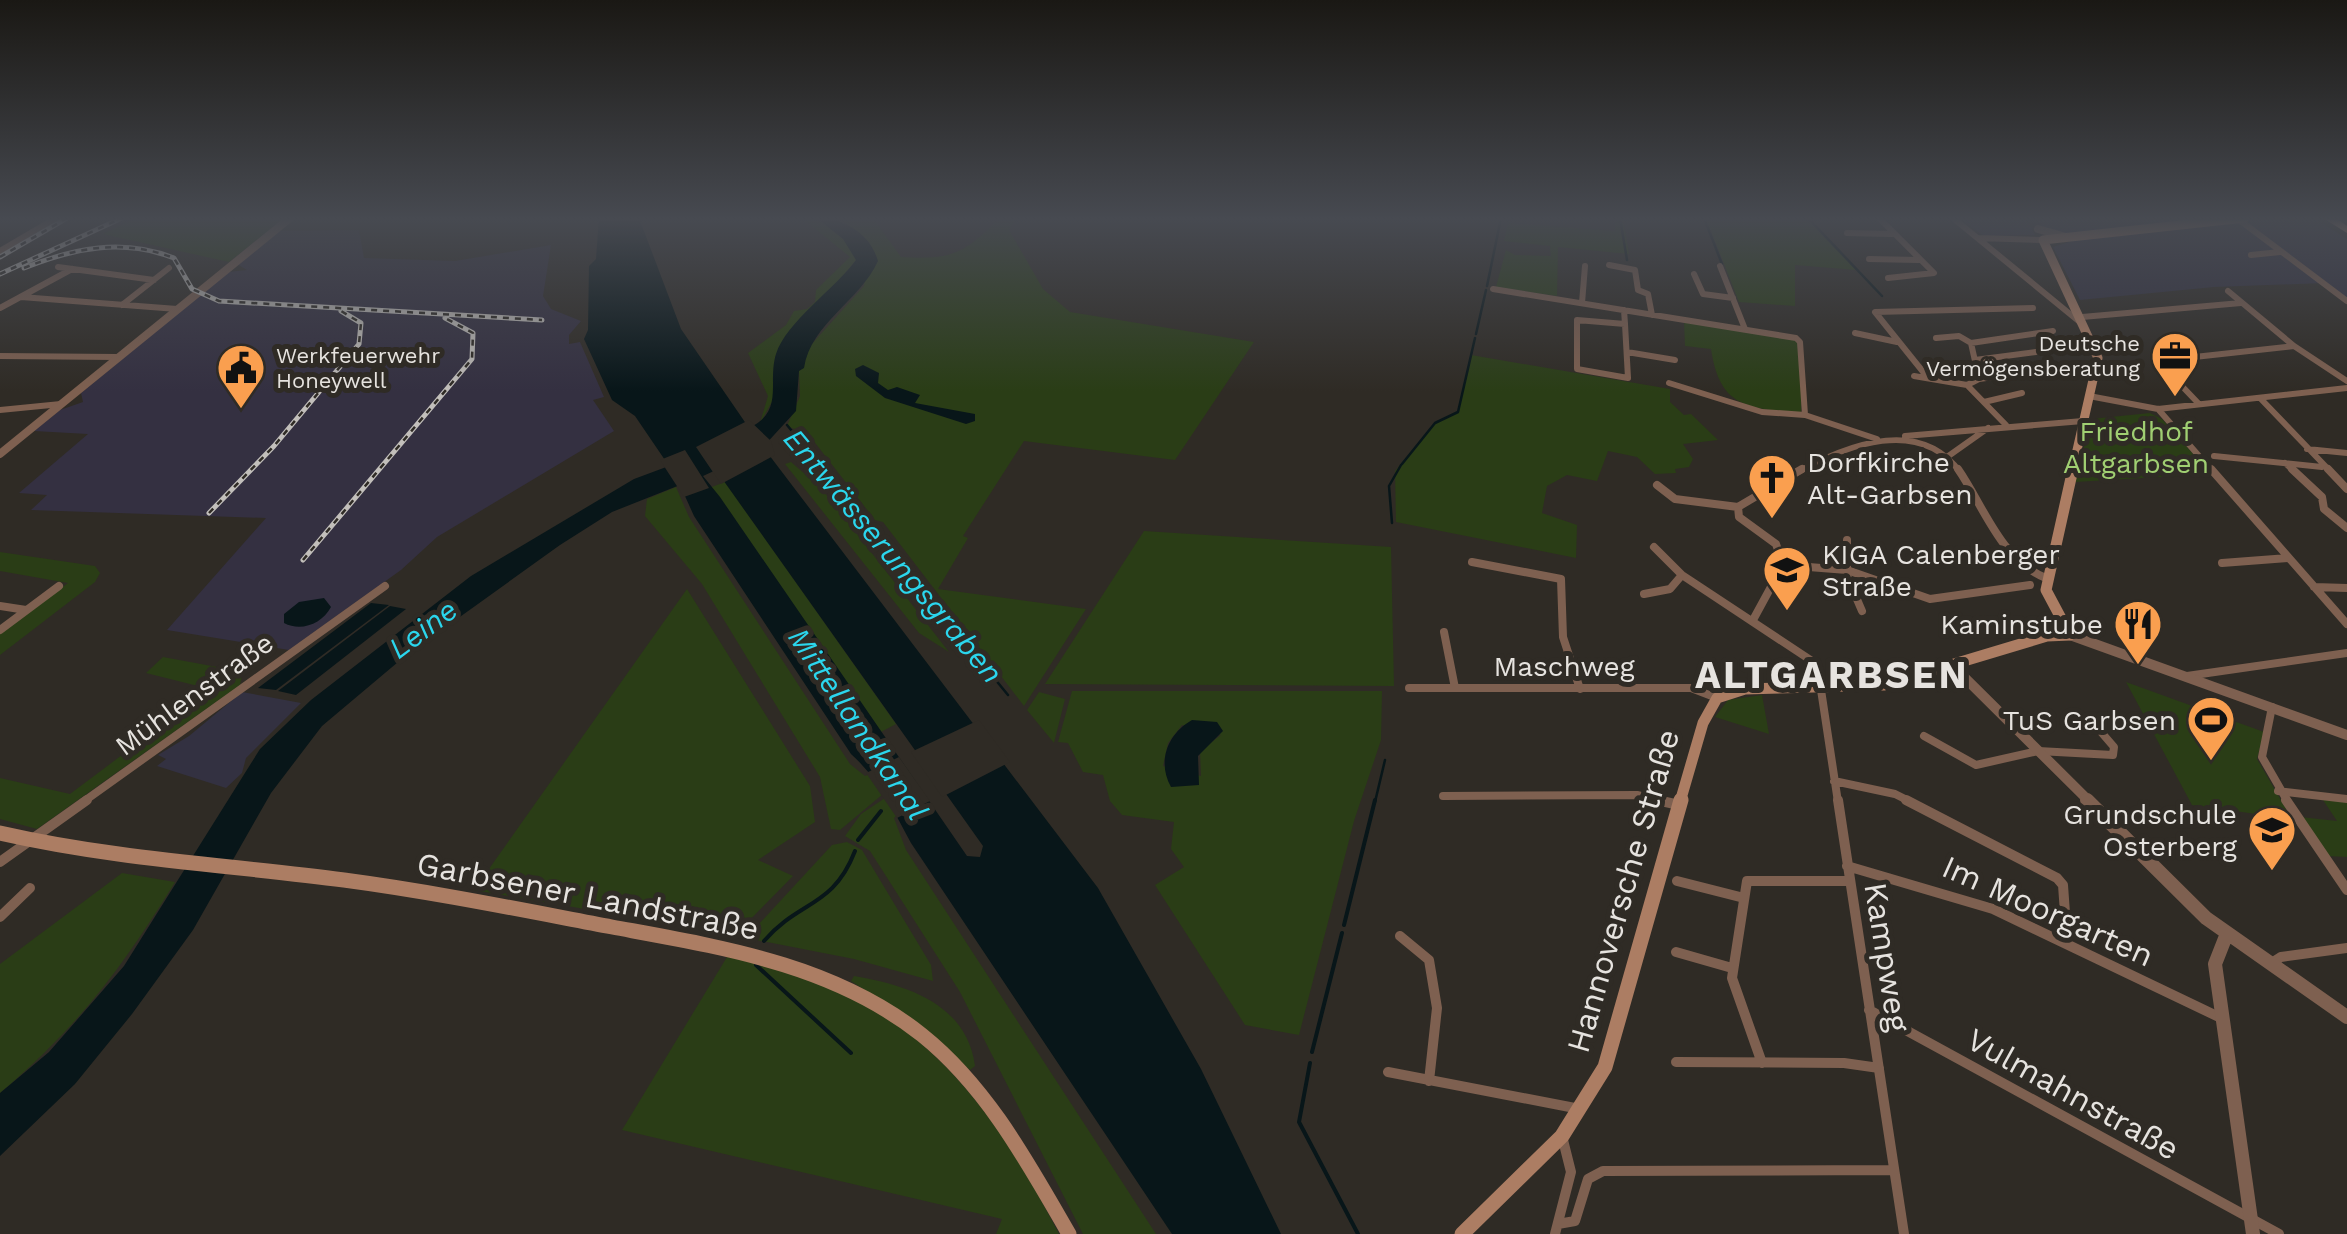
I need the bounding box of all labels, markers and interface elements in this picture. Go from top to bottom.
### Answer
office icon: Deutsche Vermögensberatung [2149,330,2201,398]
place label: Deutsche Vermögensberatung [1926,331,2140,381]
public building icon: Werkfeuerwehr Honeywell [215,342,267,410]
place label: Werkfeuerwehr Honeywell [276,343,440,393]
park label: Friedhof Altgarbsen [2063,415,2209,480]
water label: Entwässerungsgraben [777,421,1010,690]
place label: Dorfkirche Alt-Garbsen [1807,446,1973,511]
church icon: Dorfkirche Alt-Garbsen [1746,452,1798,520]
place label: KIGA Calenberger Straße [1822,538,2060,603]
school or university icon: KIGA Calenberger Straße [1761,544,1813,612]
water label: Leine [381,591,464,666]
restaurant icon: Kaminstube [2112,598,2164,666]
place label: Kaminstube [1940,608,2103,641]
water label: Mittellandkanal [781,621,936,826]
street label: Mühlenstraße [109,626,280,763]
street label: Maschweg [1493,650,1635,683]
district label: ALTGARBSEN [1695,653,1969,697]
sports icon: TuS Garbsen [2185,694,2237,762]
place label: TuS Garbsen [2003,704,2176,737]
street label: Hannoversche Straße [1559,725,1687,1057]
place label: Grundschule Osterberg [2063,798,2237,863]
school or university icon: Grundschule Osterberg [2246,804,2298,872]
street label: Garbsener Landstraße [414,844,762,948]
street label: Im Moorgarten [1936,847,2160,975]
street label: Kampweg [1856,880,1918,1035]
street label: Vulmahnstraße [1960,1020,2186,1168]

